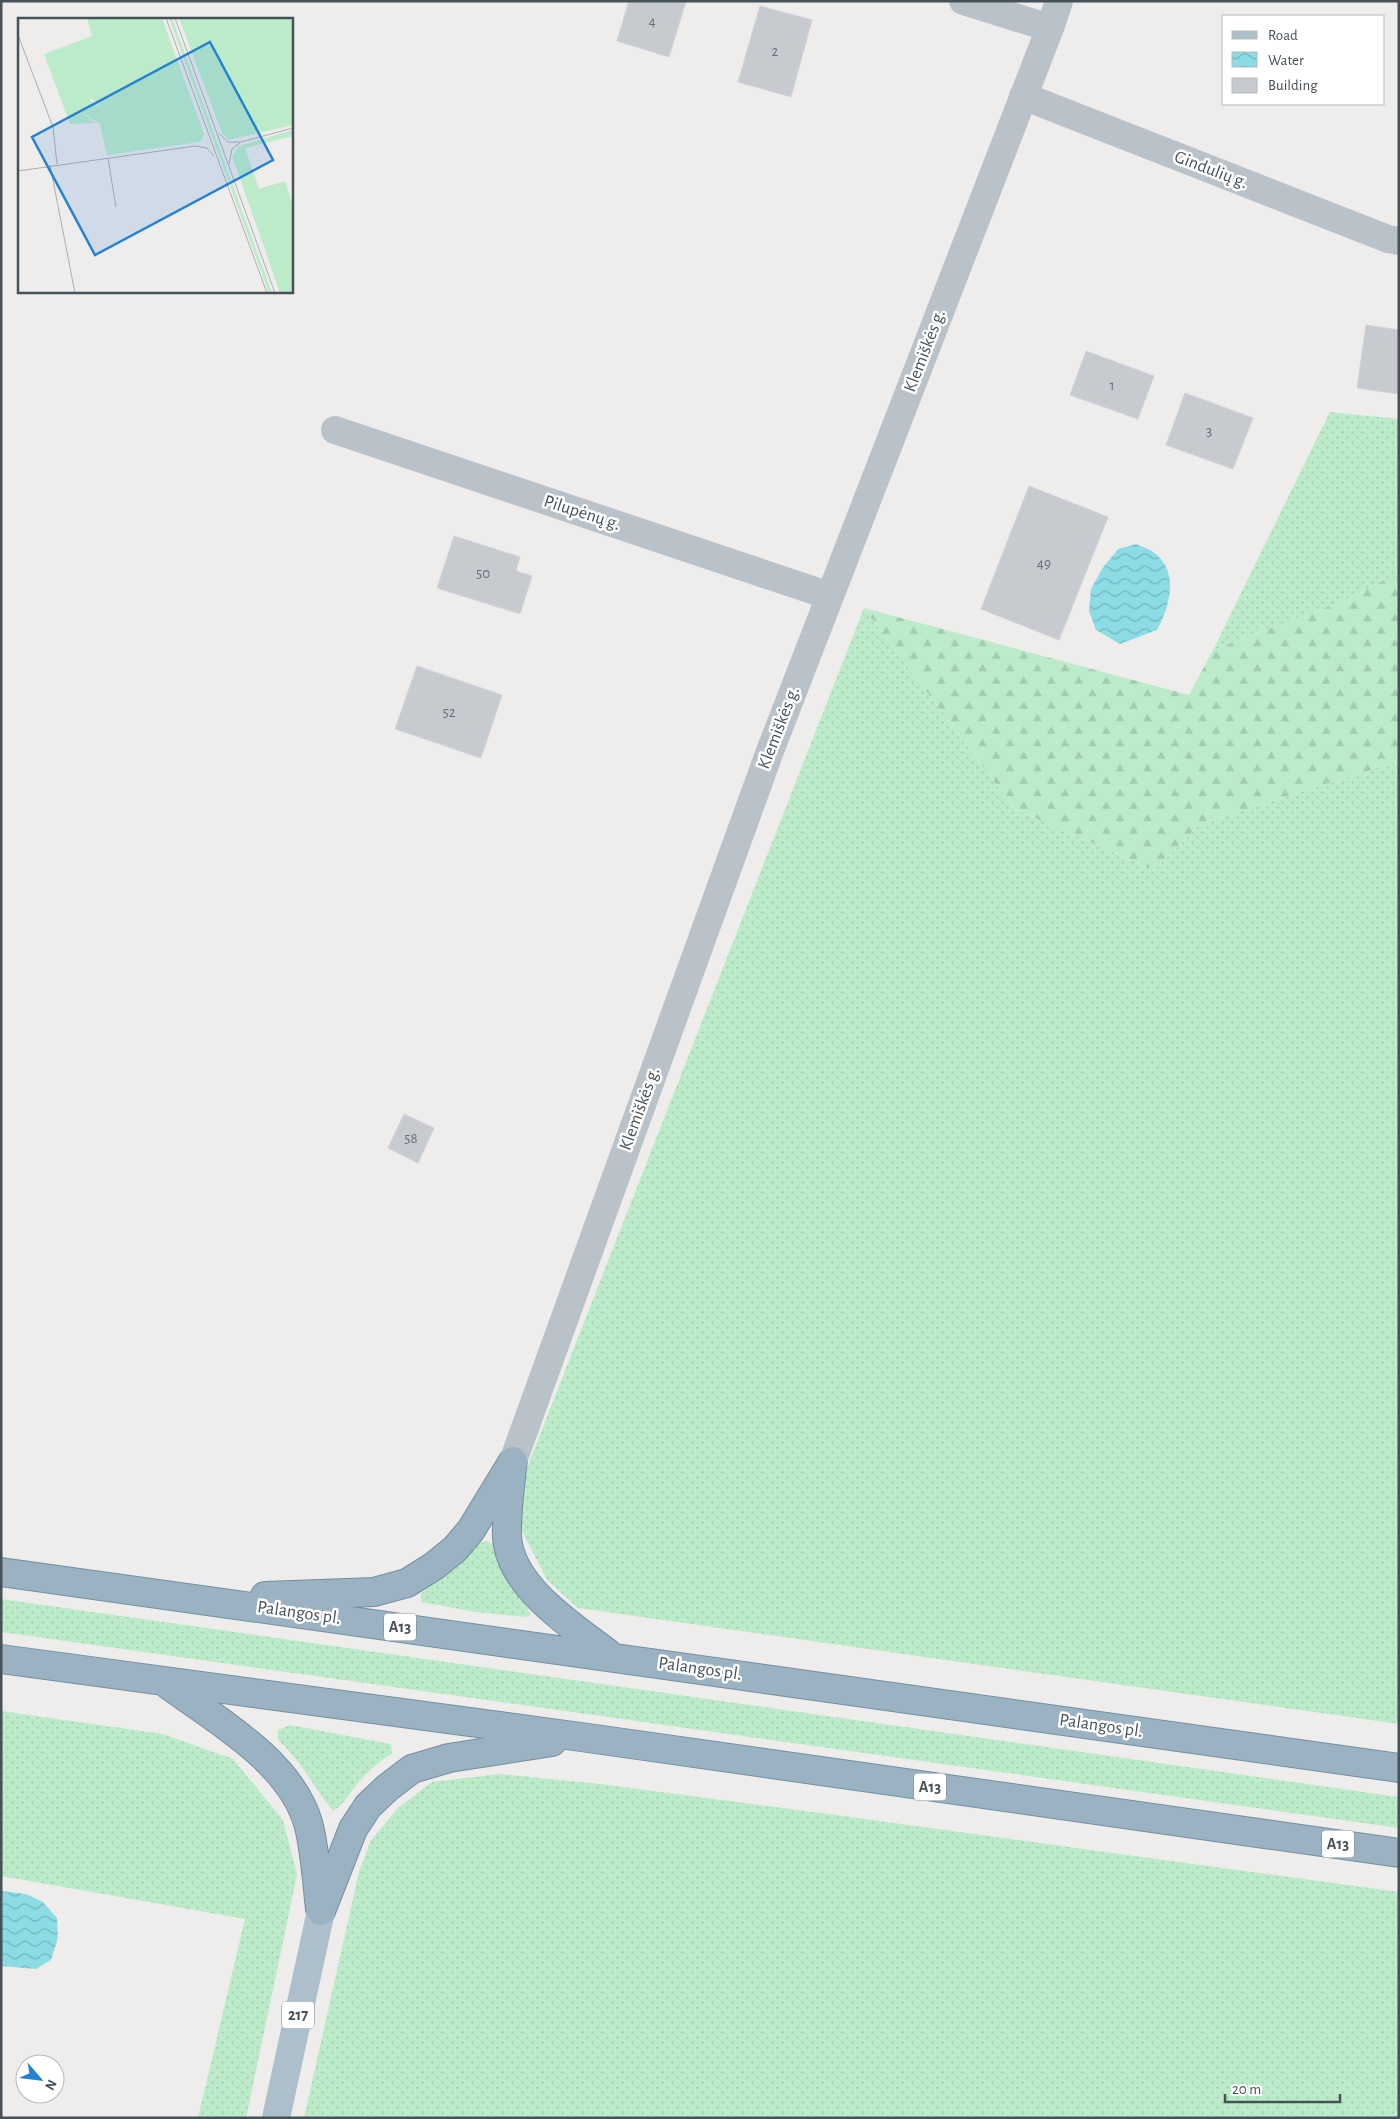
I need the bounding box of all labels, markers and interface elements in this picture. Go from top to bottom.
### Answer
house number: 4 [648,14,656,29]
legend [1222,15,1385,105]
inset map [18,18,292,292]
text: Road [1268,28,1298,43]
house number: 2 [772,44,779,59]
text: Water [1268,53,1304,68]
text: Building [1268,78,1318,93]
street label: Gindulių g. [1172,148,1250,192]
street label: Klemiškės g. [901,307,949,395]
house number: 1 [1109,378,1115,393]
house number: 3 [1206,424,1212,439]
street label: Pilupėnų g. [542,492,622,534]
house number: 49 [1037,556,1051,571]
house number: 50 [476,566,490,581]
street label: Klemiškės g. [755,684,803,772]
house number: 52 [442,705,456,720]
street label: Klemiškės g. [617,1065,663,1153]
house number: 58 [404,1131,418,1146]
street label: Palangos pl. [256,1598,342,1628]
road number: A13 [384,1614,416,1640]
street label: Palangos pl. [657,1654,743,1684]
street label: Palangos pl. [1058,1711,1144,1741]
road number: A13 [914,1774,946,1800]
road number: A13 [1322,1830,1354,1858]
road number: 217 [282,2002,314,2028]
north arrow [15,2054,65,2104]
scale bar [1225,2072,1340,2104]
text: N [42,2077,59,2092]
text: 20 m [1232,2082,1261,2097]

